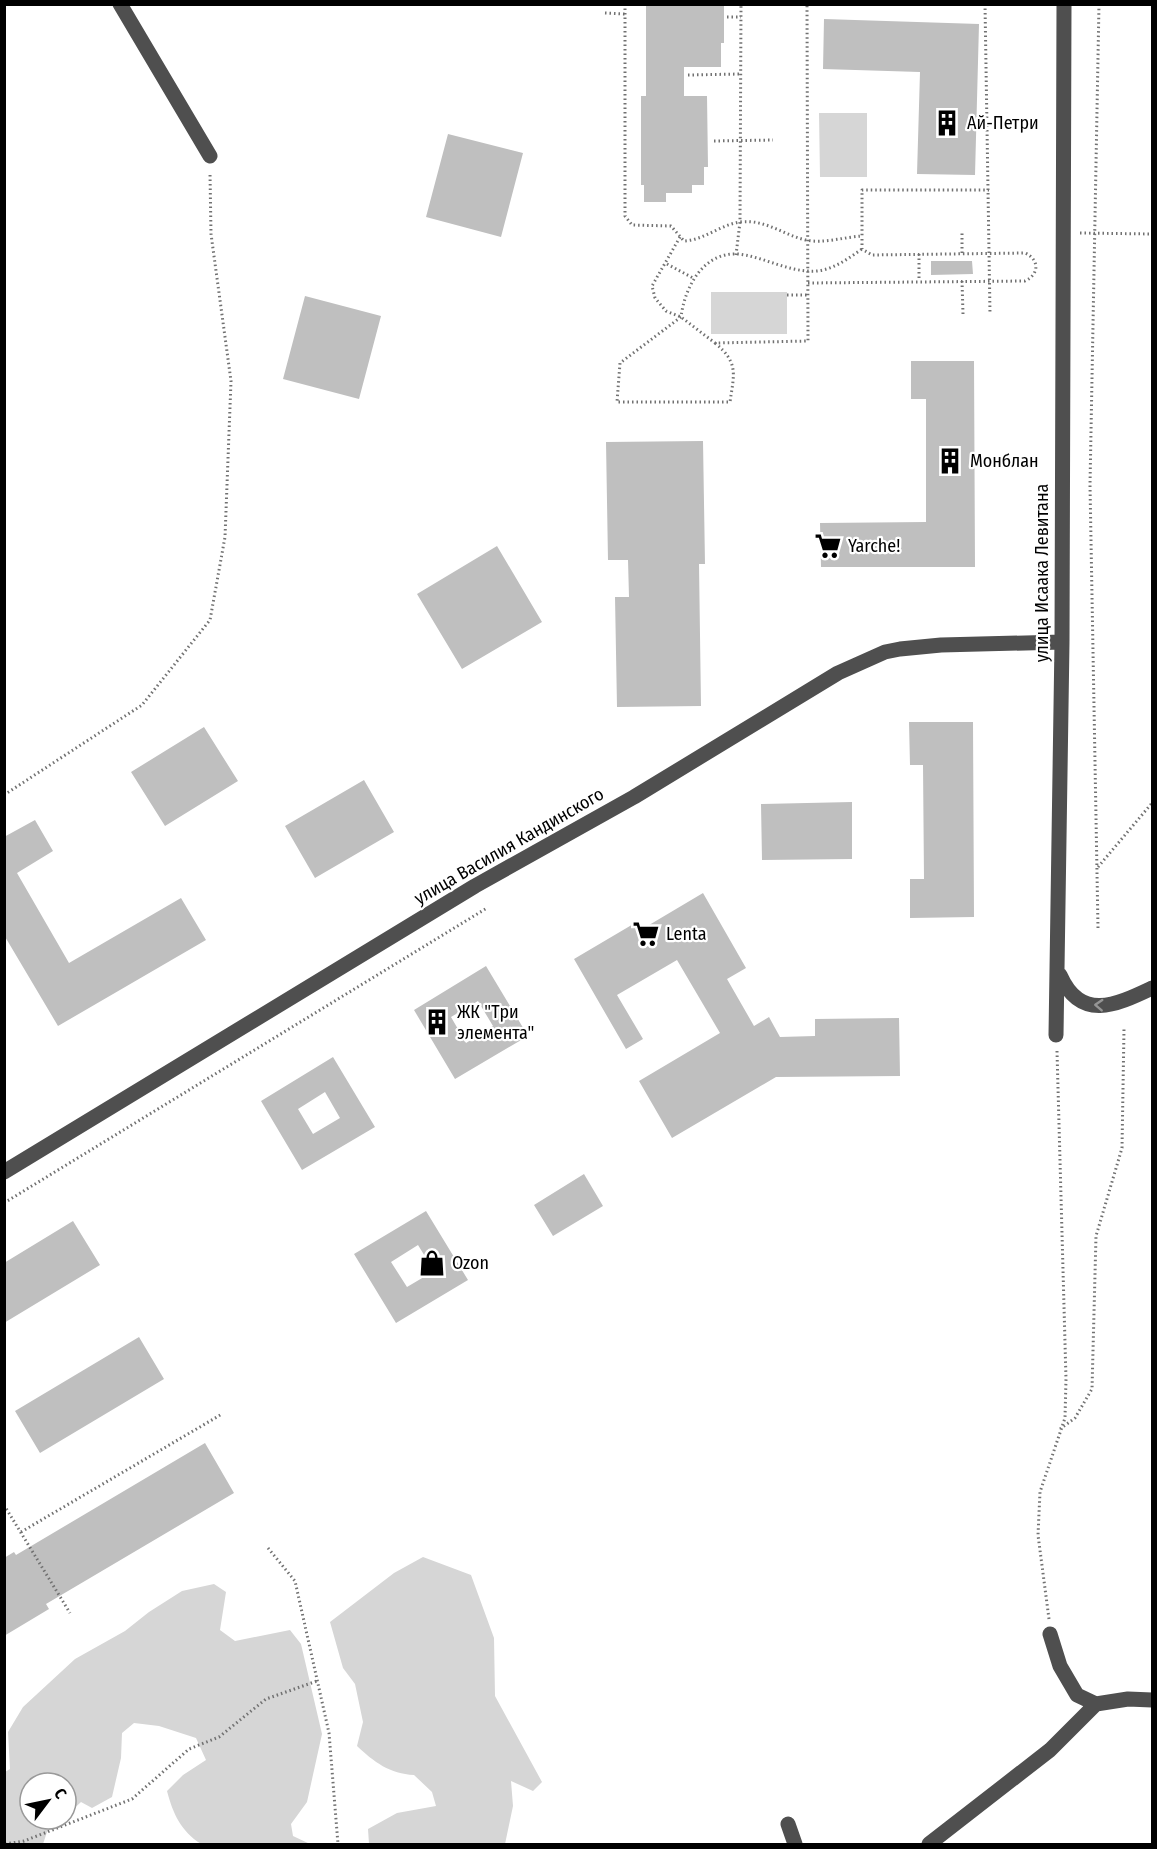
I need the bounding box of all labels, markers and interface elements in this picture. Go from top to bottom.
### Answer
building icon: Ай-Петри [932,108,962,138]
place label: Ай-Петри [967,112,1039,134]
building icon: Монблан [935,446,965,476]
place label: Монблан [970,450,1039,472]
street label: улица Исаака Левитана [1031,483,1053,662]
supermarket icon: Yarche! [813,531,843,561]
place label: Yarche! [848,535,900,557]
street label: улица Василия Кандинского [410,783,608,909]
supermarket icon: Lenta [631,919,661,949]
place label: Lenta [666,923,707,945]
one-way arrow [1095,998,1104,1011]
place label: ЖК "Три элемента" [457,1001,534,1044]
building icon: ЖК "Три элемента" [422,1007,452,1037]
shop icon: Ozon [417,1248,447,1278]
place label: Ozon [452,1252,489,1274]
north arrow [18,1771,78,1831]
text: С [50,1785,71,1802]

